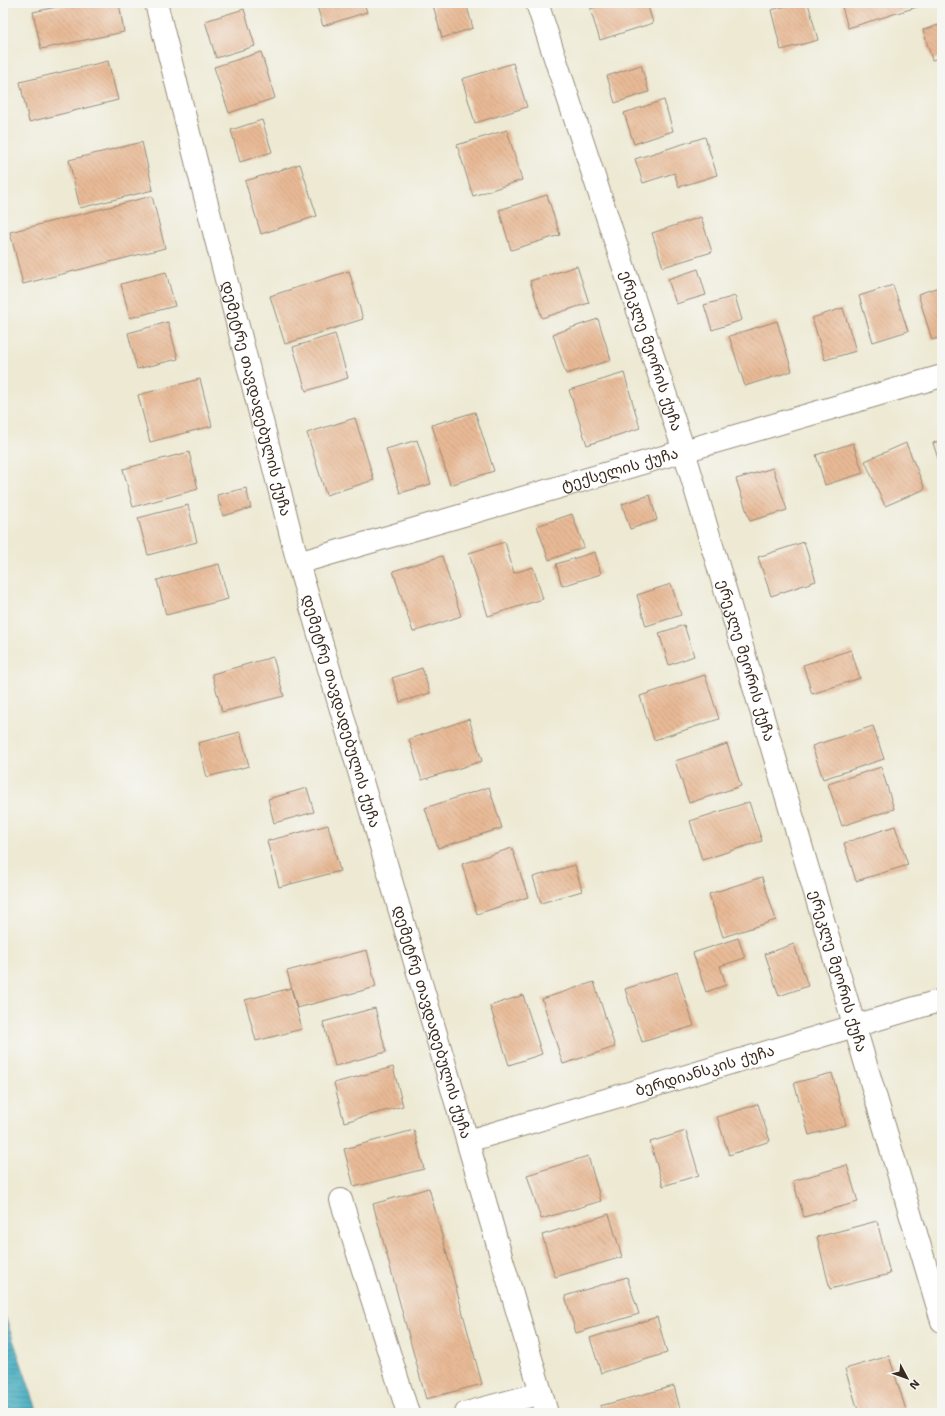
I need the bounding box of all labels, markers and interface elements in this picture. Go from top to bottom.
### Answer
street label: ერეკლე მეორის ქუჩა [615,268,687,434]
street label: დემეტრე თავდადებულის ქუჩა [217,279,296,518]
street label: ტექსელის ქუჩა [559,443,681,496]
street label: ერეკლე მეორის ქუჩა [713,577,780,744]
street label: დემეტრე თავდადებულის ქუჩა [298,592,385,830]
street label: ერეკლე მეორის ქუჩა [805,888,872,1054]
street label: დემეტრე თავდადებულის ქუჩა [389,903,476,1141]
street label: ბერდიანსკის ქუჩა [633,1040,777,1101]
north arrow [887,1358,927,1398]
text: N [905,1376,923,1393]

